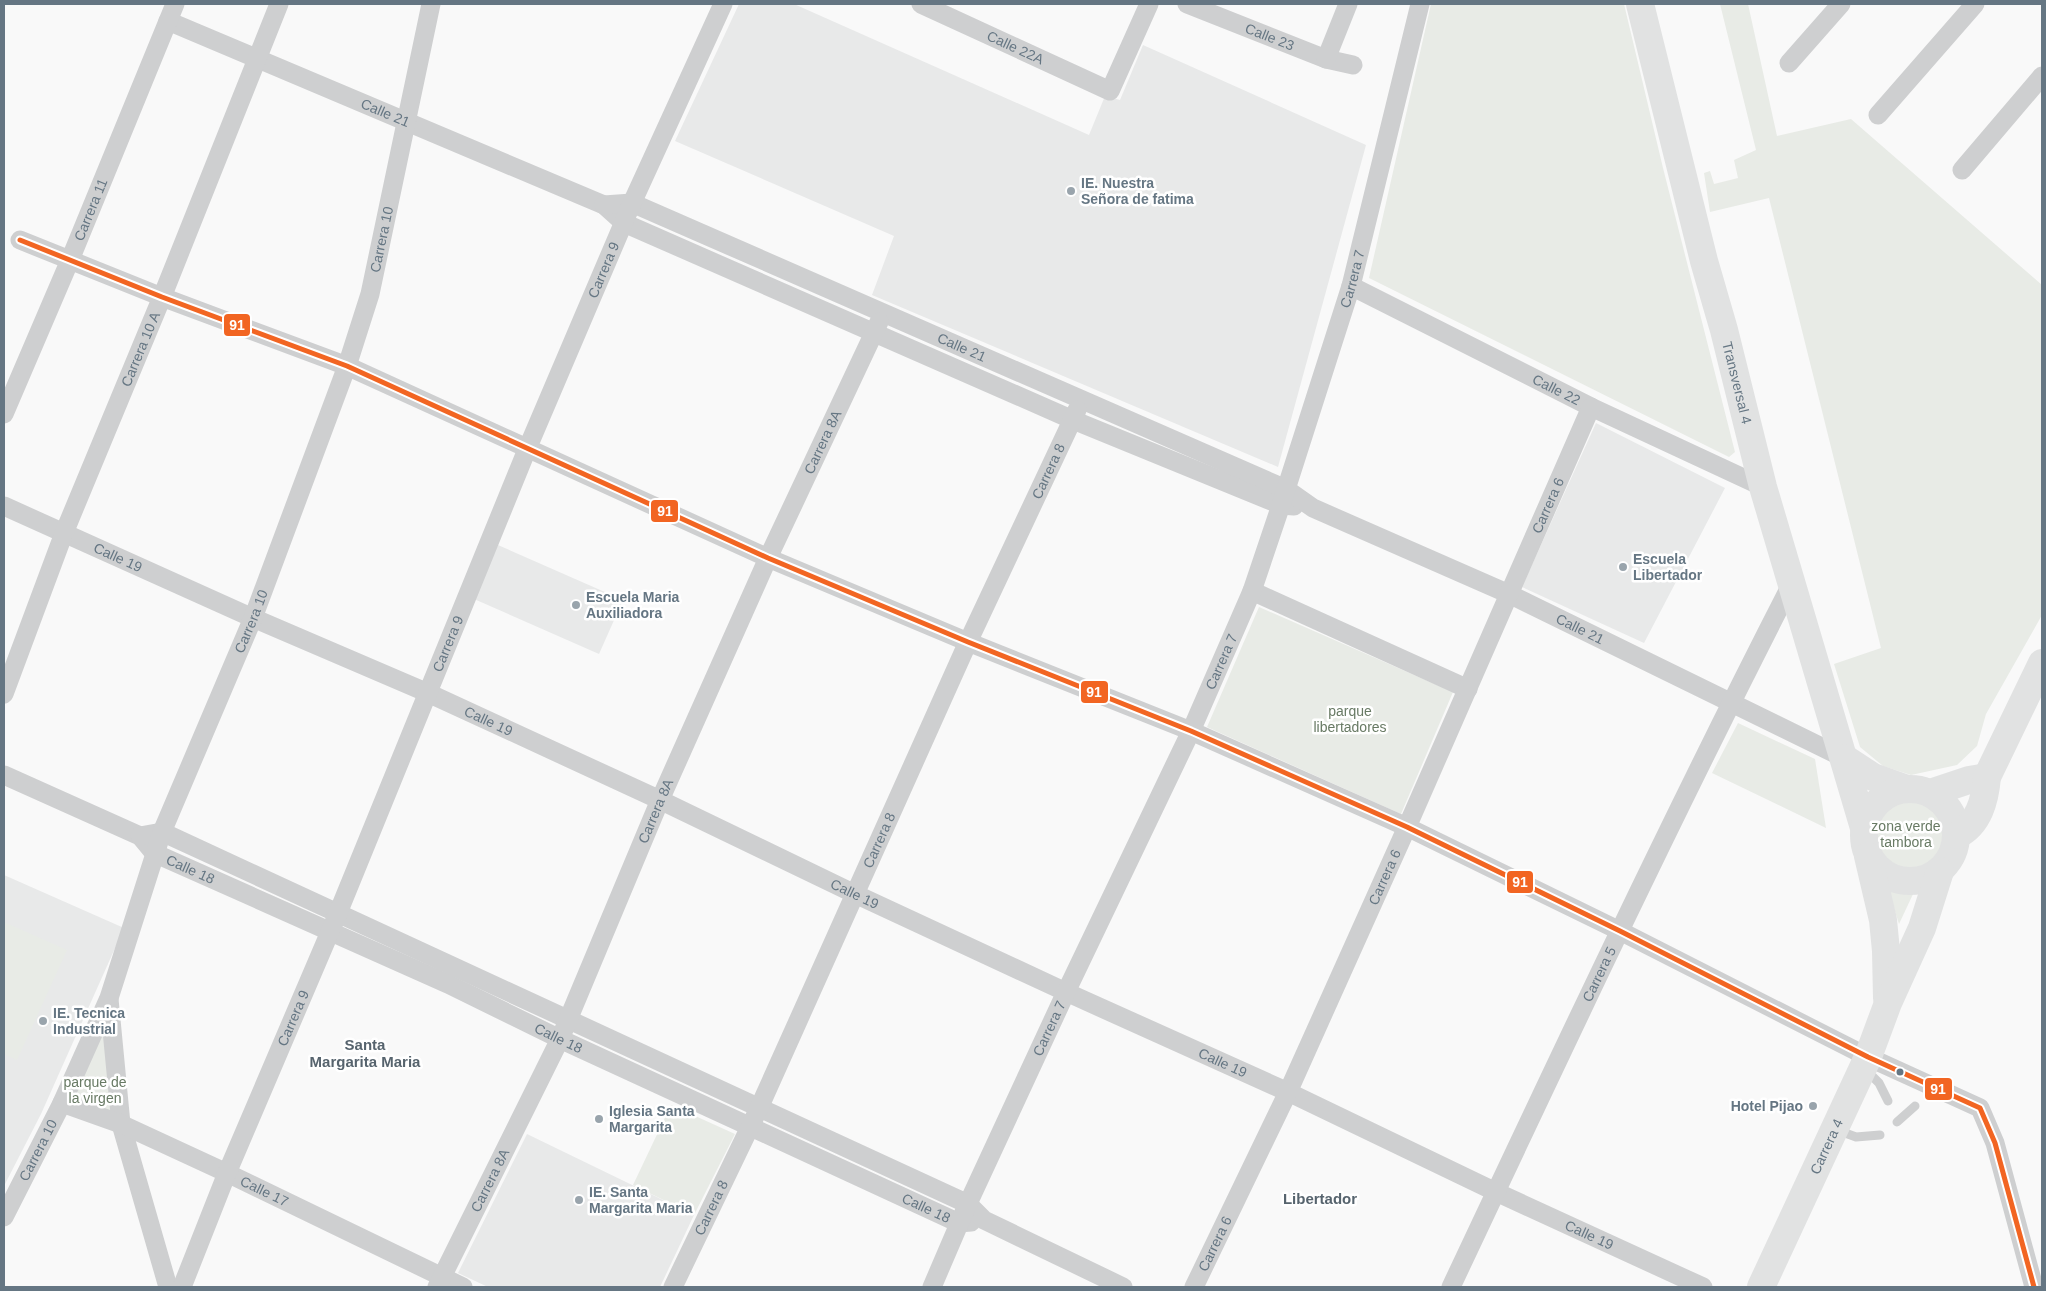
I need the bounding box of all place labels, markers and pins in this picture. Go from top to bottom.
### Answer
place label: IE. Nuestra Señora de fatima [1081,175,1194,207]
marker: IE. Nuestra Señora de fatima [1065,185,1077,197]
place label: Escuela Libertador [1633,551,1703,583]
marker: Escuela Libertador [1617,561,1629,573]
place label: Escuela Maria Auxiliadora [586,589,680,621]
marker: Escuela Maria Auxiliadora [570,599,582,611]
place label: IE. Tecnica Industrial [53,1005,125,1037]
marker: IE. Tecnica Industrial [37,1015,49,1027]
unlabelled marker [1895,1067,1905,1077]
place label: Hotel Pijao [1731,1098,1803,1114]
marker: Hotel Pijao [1807,1100,1819,1112]
place label: Iglesia Santa Margarita [609,1103,695,1135]
marker: Iglesia Santa Margarita [593,1113,605,1125]
place label: IE. Santa Margarita Maria [589,1184,693,1216]
marker: IE. Santa Margarita Maria [573,1194,585,1206]

